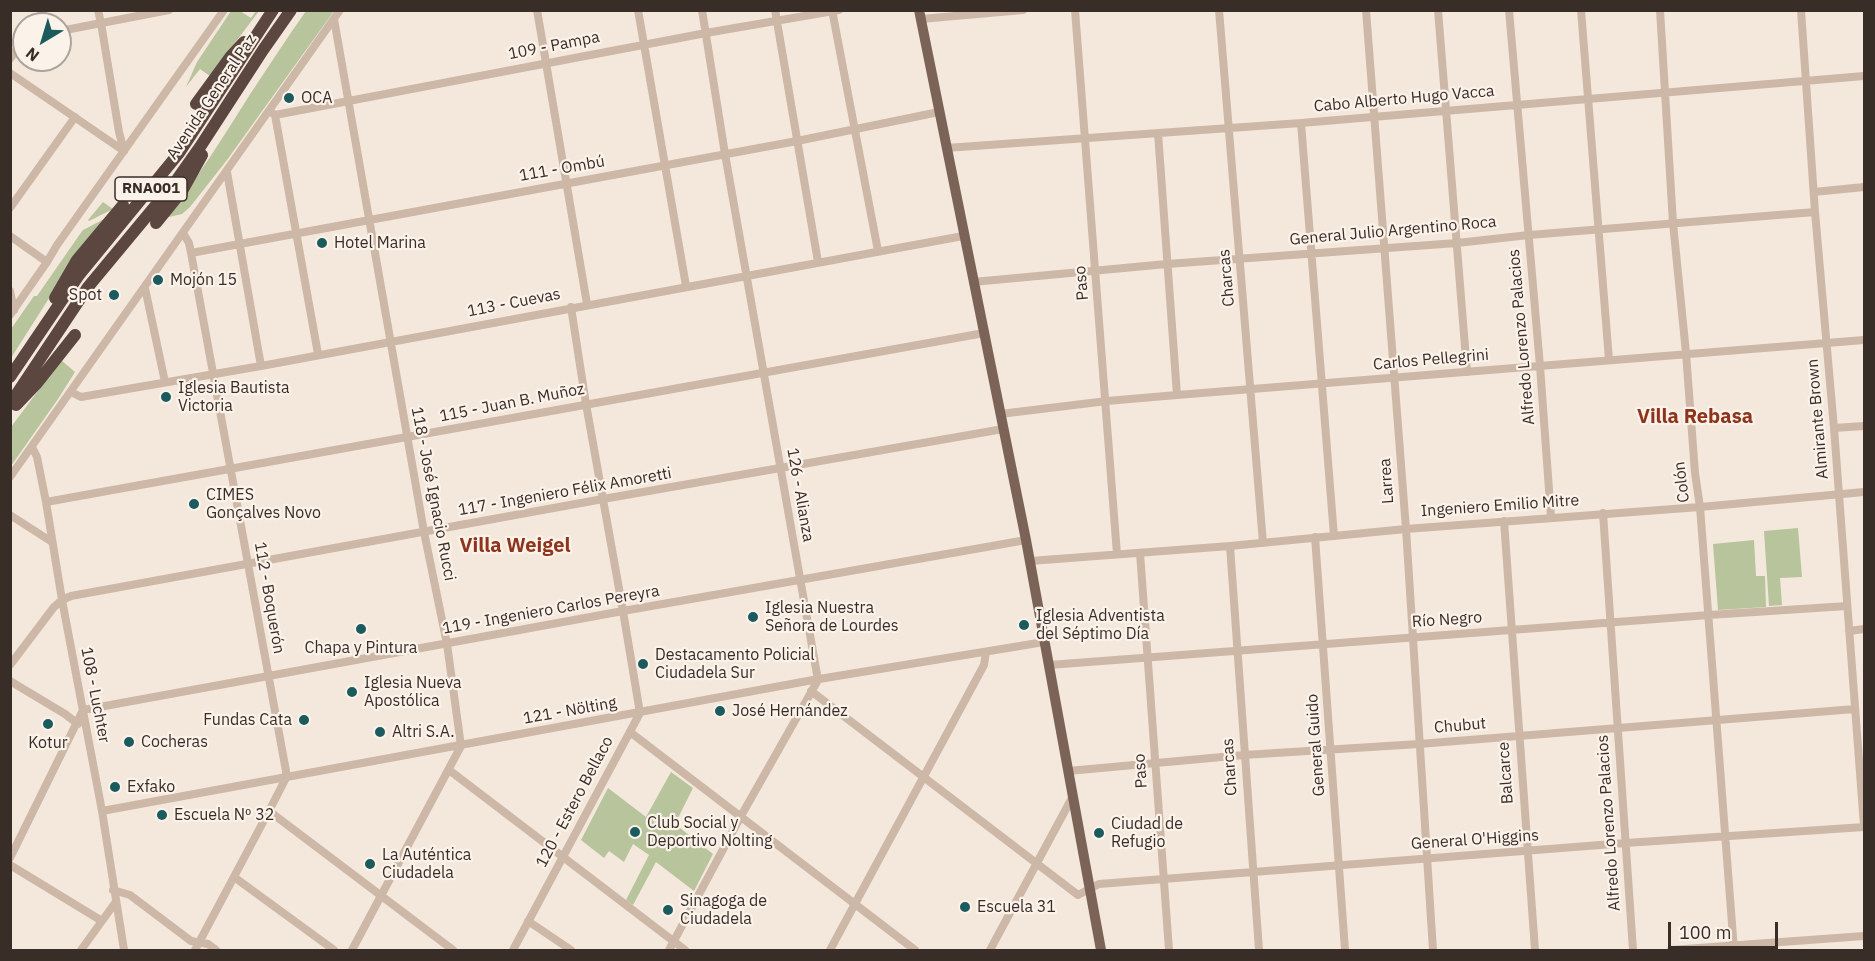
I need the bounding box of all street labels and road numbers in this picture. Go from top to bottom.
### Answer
street label: 109 - Pampa [507,28,601,64]
street label: Avenida General Paz [163,31,261,163]
street label: Cabo Alberto Hugo Vacca [1313,82,1495,116]
street label: 111 - Ombú [518,152,606,186]
road number: RNA001 [115,177,187,201]
street label: General Julio Argentino Roca [1289,212,1497,250]
street label: Charcas [1215,248,1239,308]
street label: Alfredo Lorenzo Palacios [1505,248,1539,426]
street label: Paso [1071,265,1093,301]
street label: 113 - Cuevas [466,285,562,321]
street label: Carlos Pellegrini [1372,345,1490,375]
street label: Almirante Brown [1803,358,1833,480]
street label: 115 - Juan B. Muñoz [438,380,586,426]
street label: 118 - José Ignacio Rucci [407,405,459,583]
street label: 126 - Alianza [782,447,818,543]
street label: Larrea [1376,458,1398,504]
street label: Colón [1670,460,1694,504]
street label: 117 - Ingeniero Félix Amoretti [457,464,673,520]
street label: Ingeniero Emilio Mitre [1420,491,1580,521]
street label: 112 - Boquerón [250,541,288,655]
street label: 119 - Ingeniero Carlos Pereyra [441,581,661,639]
street label: Río Negro [1411,608,1483,632]
street label: 108 - Luchter [76,646,114,744]
street label: 121 - Nölting [522,693,618,729]
street label: General Guido [1303,693,1329,797]
street label: Chubut [1433,714,1487,738]
street label: 120 - Estero Bellaco [532,733,618,871]
street label: Alfredo Lorenzo Palacios [1593,734,1625,912]
street label: Charcas [1218,738,1242,796]
street label: Balcarce [1494,741,1518,805]
street label: Paso [1130,753,1152,789]
street label: General O'Higgins [1410,826,1540,854]

